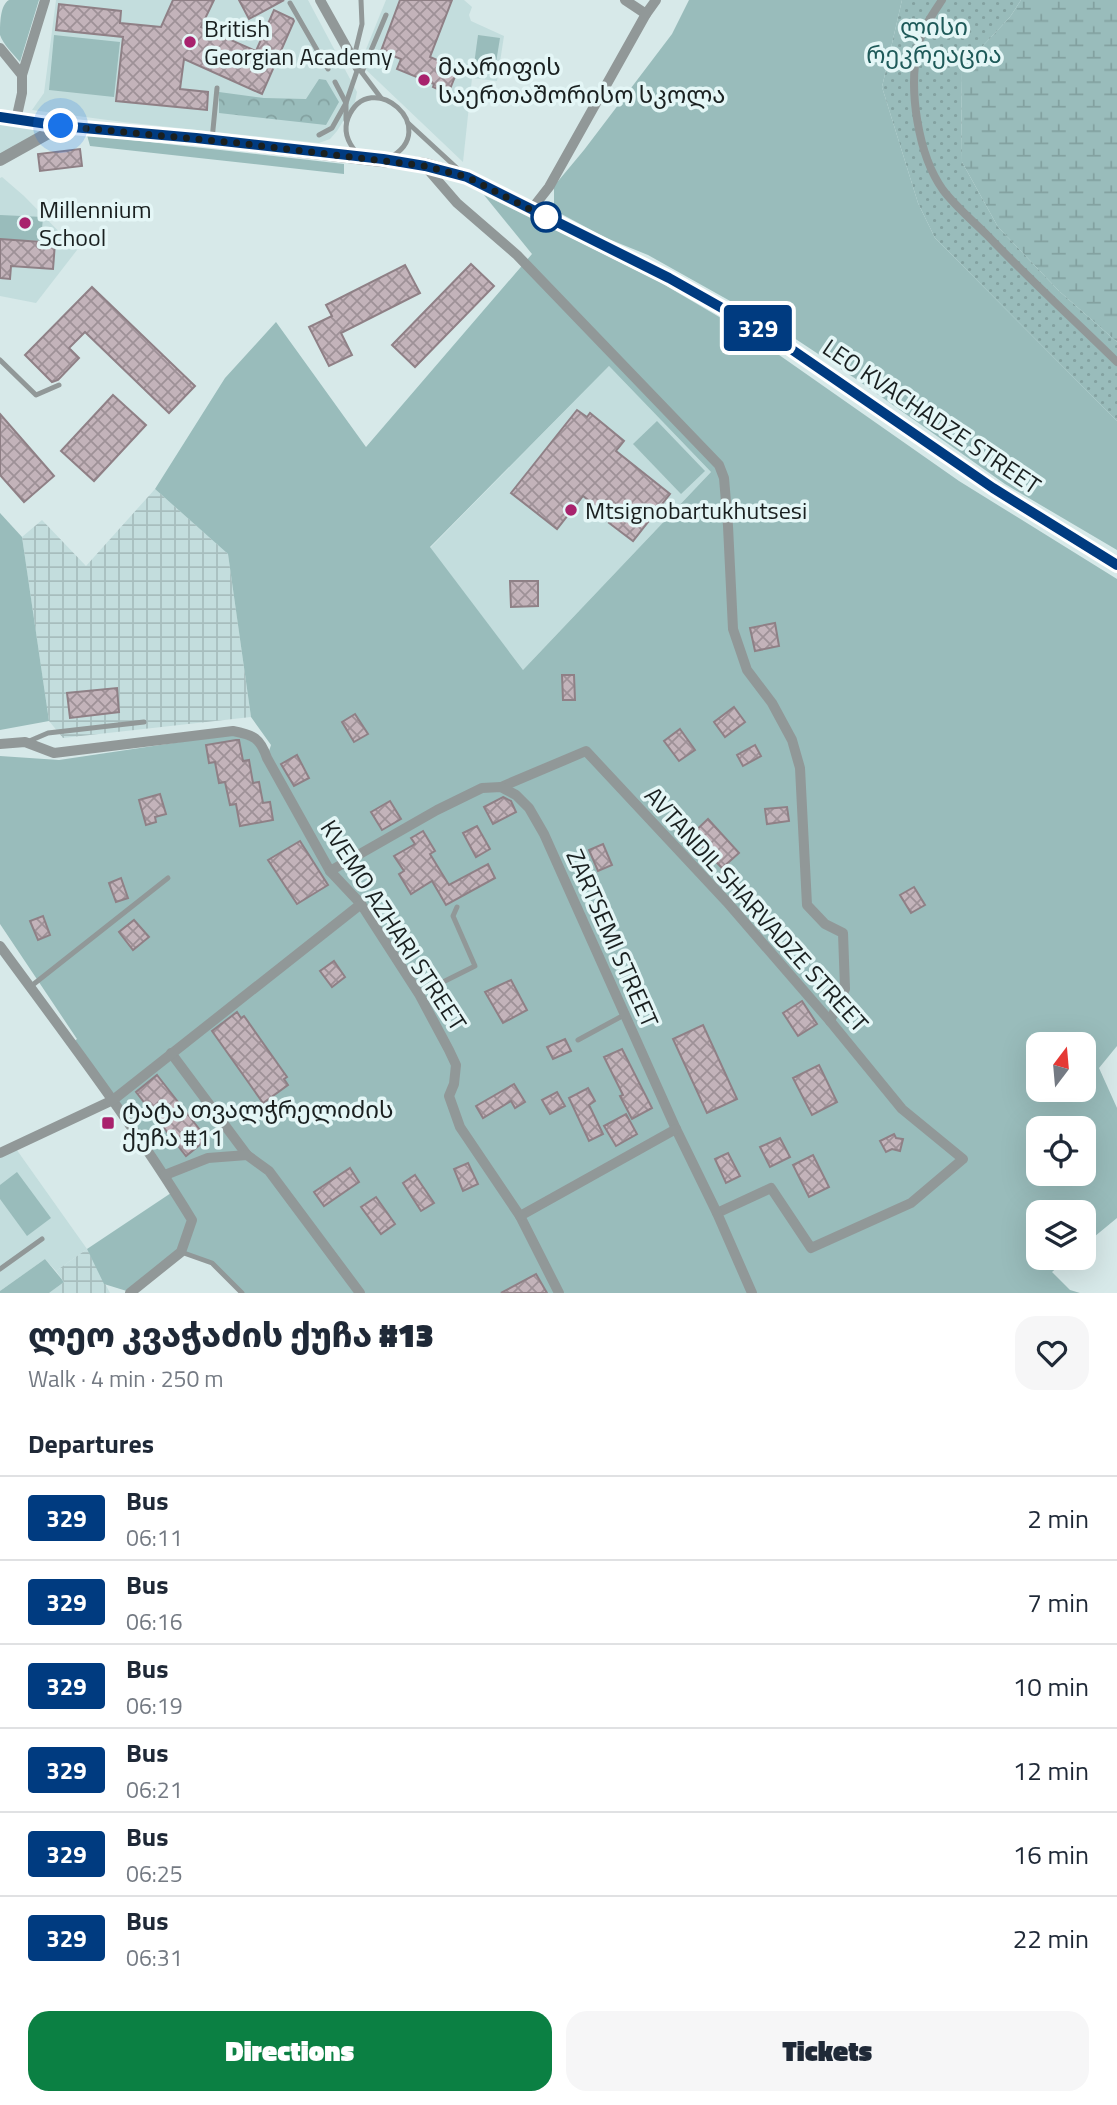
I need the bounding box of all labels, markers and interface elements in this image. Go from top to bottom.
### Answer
park label: ლისი რეკრეაცია [866,8,1002,72]
place label: British Georgian Academy [204,10,393,74]
marker: British Georgian Academy [182,34,198,50]
place label: მაარიფის საერთაშორისო სკოლა [438,48,726,112]
marker: მაარიფის საერთაშორისო სკოლა [416,72,432,88]
your location [43,108,78,143]
place label: Millennium School [39,191,151,255]
unlabelled marker [531,202,561,232]
marker: Millennium School [17,215,33,231]
line badge: 329 [718,305,798,351]
text: 329 [738,310,778,346]
street label: LEO KVACHADZE STREET [816,329,1049,503]
place label: Mtsignobartukhutsesi [585,492,807,528]
marker: Mtsignobartukhutsesi [563,502,579,518]
street label: AVTANDIL SHARVADZE STREET [637,778,878,1040]
street label: KVEMO AZHARI STREET [312,812,476,1038]
street label: ZARTSEMI STREET [558,843,669,1033]
north arrow [1026,1032,1096,1102]
map controls [1026,1032,1096,1270]
place label: ტატა თვალჭრელიძის ქუჩა #11 [122,1091,394,1155]
marker: ტატა თვალჭრელიძის ქუჩა #11 [100,1115,116,1131]
button: locate [1026,1116,1096,1186]
button: layers [1026,1200,1096,1270]
text: ლეო კვაჭაძის ქუჩა #13 [28,1310,434,1360]
button: heart [1015,1316,1089,1390]
text: Walk · 4 min · 250 m [28,1361,224,1396]
text: Departures [28,1424,154,1463]
text: Bus [126,1481,168,1520]
text: 2 min [1027,1499,1089,1538]
text: 329 [46,1500,87,1536]
text: 06:11 [126,1520,183,1555]
text: Bus [126,1565,168,1604]
text: 7 min [1027,1583,1089,1622]
text: 329 [46,1584,87,1620]
text: 06:16 [126,1604,183,1639]
text: Bus [126,1649,168,1688]
text: 10 min [1013,1667,1089,1706]
text: 329 [46,1668,87,1704]
text: 06:19 [126,1688,183,1723]
text: Bus [126,1733,168,1772]
text: 12 min [1013,1751,1089,1790]
text: 329 [46,1752,87,1788]
text: 06:21 [126,1772,183,1807]
text: Bus [126,1817,168,1856]
text: 16 min [1013,1835,1089,1874]
text: 329 [46,1836,87,1872]
text: 06:25 [126,1856,183,1891]
text: Bus [126,1901,168,1940]
text: 22 min [1013,1919,1089,1958]
text: 329 [46,1920,87,1956]
text: 06:31 [126,1940,183,1975]
button: Directions [28,2011,552,2091]
button: Tickets [566,2011,1089,2091]

